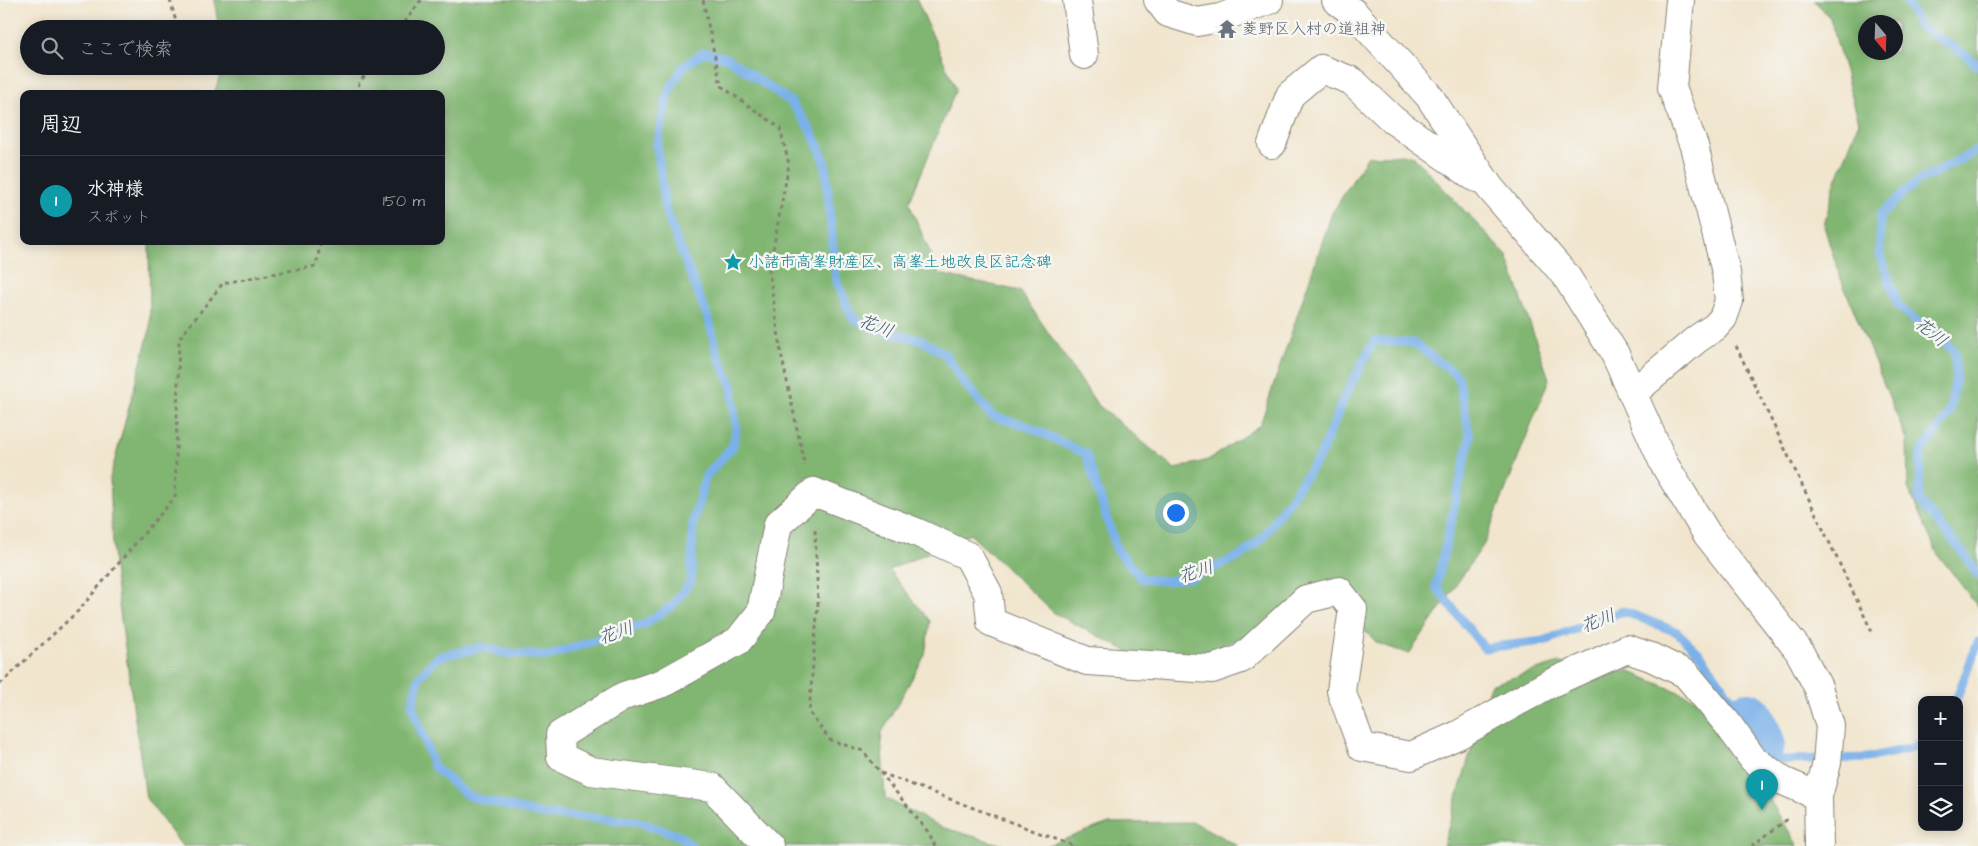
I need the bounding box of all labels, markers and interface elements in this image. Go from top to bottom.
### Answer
north arrow [1858,15,1903,60]
temple icon: 菱野区入村の道祖神 [1216,18,1238,40]
place label: 菱野区入村の道祖神 [1242,18,1386,40]
search box [20,20,445,75]
icon: search [38,34,66,62]
text: ここで検索 [78,36,173,63]
text: 周辺 [40,110,82,139]
text: 水神様 [87,176,144,203]
text: 1 [55,190,57,212]
text: 150 m [383,190,425,212]
text: スポット [87,206,151,228]
place icon: 小諸市高峯財産区、高峯土地改良区記念碑 [722,251,744,273]
place label: 小諸市高峯財産区、高峯土地改良区記念碑 [748,251,1052,273]
water label: 花川 [855,308,897,344]
water label: 花川 [1909,311,1953,353]
your location [1163,500,1189,526]
water label: 花川 [1175,555,1217,589]
water label: 花川 [1577,603,1619,639]
water label: 花川 [595,615,637,651]
map controls [1918,696,1963,831]
button: + [1918,696,1963,741]
button: − [1918,741,1963,786]
pin: 1 [1746,769,1778,810]
button: layers [1918,786,1963,831]

